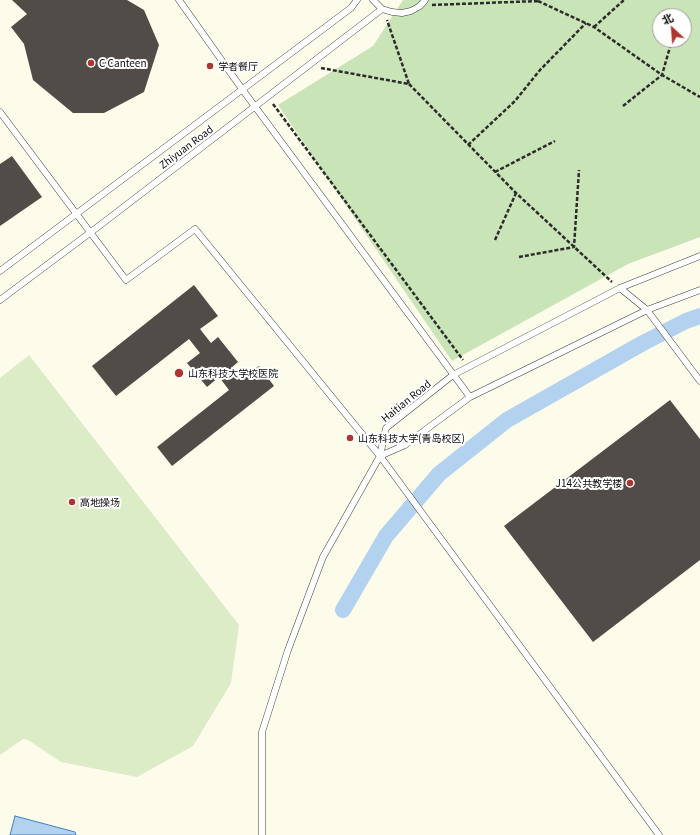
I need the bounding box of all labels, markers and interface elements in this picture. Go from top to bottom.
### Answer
north arrow [652,8,692,48]
text: 北 [659,9,676,28]
place label: C Canteen [99,57,146,69]
marker: C Canteen [86,58,96,68]
place label: 学者餐厅 [218,60,258,72]
marker: 学者餐厅 [205,61,215,71]
street label: Zhiyuan Road [157,123,215,171]
marker: 山东科技大学校医院 [173,367,185,379]
place label: 山东科技大学校医院 [188,367,278,379]
street label: Haitian Road [379,377,433,425]
place label: 山东科技大学(青岛校区) [358,432,465,444]
marker: 山东科技大学(青岛校区) [345,433,355,443]
place label: J14公共教学楼 [556,477,622,489]
marker: J14公共教学楼 [625,478,635,488]
place label: 高地操场 [80,496,120,508]
marker: 高地操场 [67,497,77,507]

